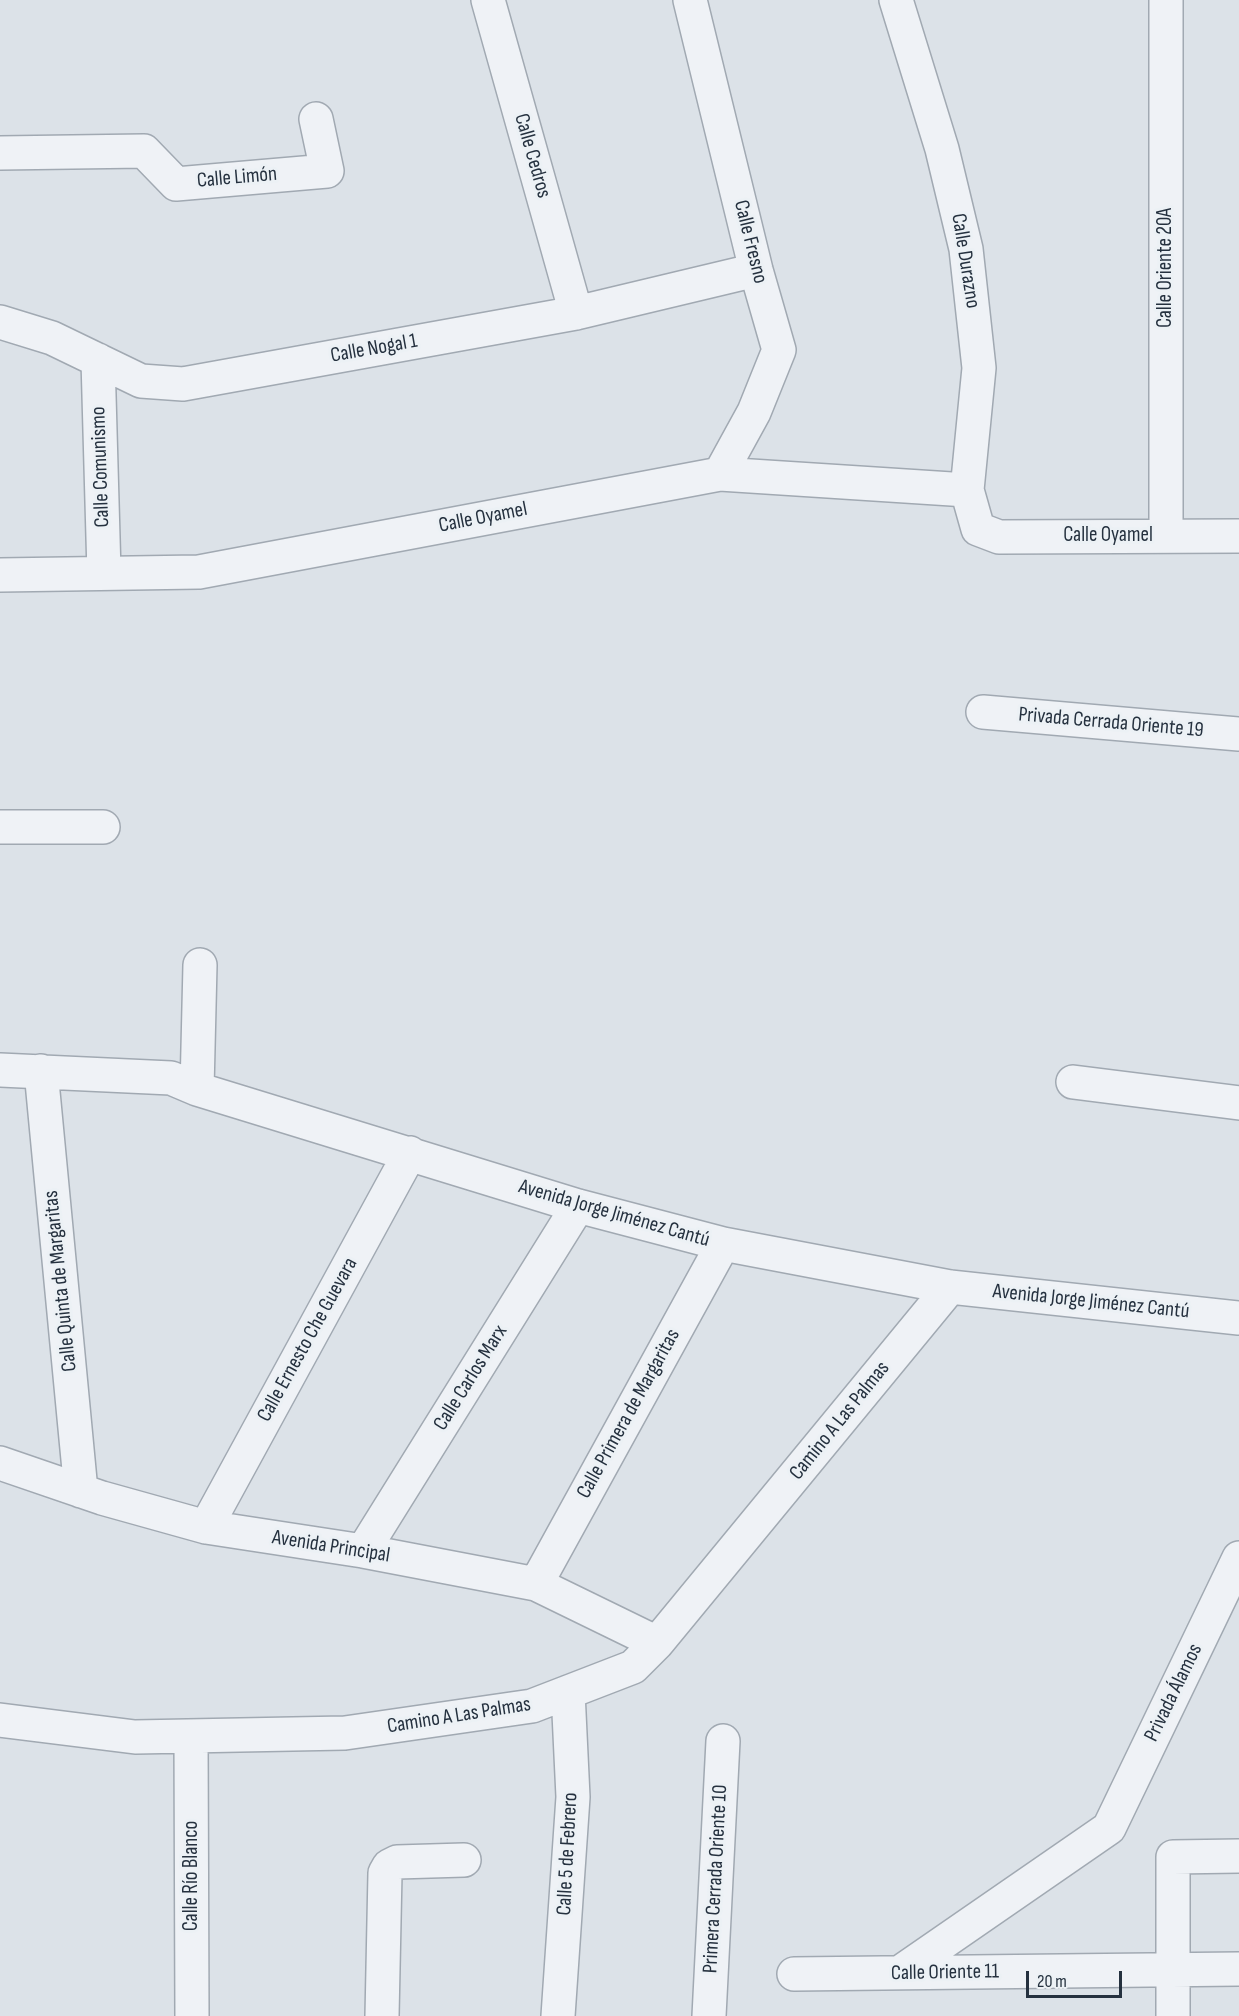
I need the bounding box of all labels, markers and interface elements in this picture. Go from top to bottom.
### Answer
street label: Calle Cedros [508,111,556,201]
street label: Calle Limón [196,162,278,194]
street label: Calle Fresno [728,198,772,286]
street label: Calle Oriente 20A [1153,208,1179,328]
street label: Calle Durazno [945,212,985,310]
street label: Calle Nogal 1 [329,329,419,369]
street label: Calle Comunismo [86,406,116,528]
street label: Calle Oyamel [437,497,529,539]
street label: Calle Oyamel [1063,523,1153,549]
street label: Privada Cerrada Oriente 19 [1017,702,1205,744]
street label: Avenida Jorge Jiménez Cantú [516,1175,712,1253]
street label: Calle Quinta de Margaritas [39,1189,83,1373]
street label: Calle Ernesto Che Guevara [252,1254,364,1426]
street label: Avenida Jorge Jiménez Cantú [992,1279,1190,1325]
street label: Calle Carlos Marx [429,1321,513,1435]
street label: Calle Primera de Margaritas [572,1325,686,1503]
street label: Camino A Las Palmas [785,1357,895,1485]
street label: Avenida Principal [270,1525,392,1569]
street label: Privada Álamos [1139,1640,1209,1746]
street label: Camino A Las Palmas [385,1692,533,1740]
street label: Primera Cerrada Oriente 10 [698,1784,734,1974]
street label: Calle 5 de Febrero [552,1792,584,1916]
street label: Calle Río Blanco [179,1821,205,1931]
street label: Calle Oriente 11 [891,1959,999,1987]
scale bar [1029,1959,1125,1997]
text: 20 m [1037,1971,1067,1992]

